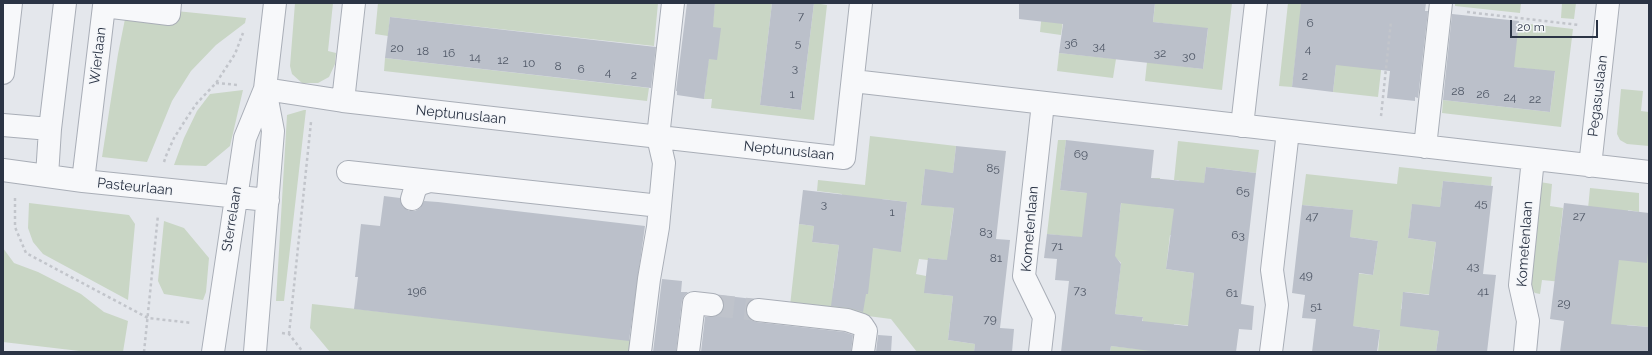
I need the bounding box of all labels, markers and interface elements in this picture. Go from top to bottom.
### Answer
house number: 7 [798,9,804,23]
scale bar [1512,12,1600,38]
house number: 6 [1306,16,1314,30]
text: 20 m [1517,20,1545,34]
street label: Wierlaan [86,26,110,86]
house number: 5 [795,36,801,50]
house number: 36 [1064,36,1078,50]
house number: 34 [1093,39,1105,53]
house number: 20 [390,41,404,55]
house number: 4 [1305,42,1311,56]
house number: 18 [417,44,429,58]
house number: 16 [443,46,455,60]
house number: 32 [1154,46,1166,60]
house number: 30 [1182,49,1196,63]
house number: 14 [469,50,481,64]
house number: 12 [497,53,509,67]
street label: Pegasuslaan [1585,54,1611,138]
house number: 10 [523,56,535,70]
house number: 8 [554,59,562,73]
house number: 3 [792,61,798,75]
house number: 6 [577,62,585,76]
house number: 4 [605,65,611,79]
house number: 2 [631,68,637,82]
house number: 2 [1302,69,1308,83]
house number: 28 [1451,84,1465,98]
house number: 1 [789,87,795,101]
house number: 26 [1476,87,1490,101]
house number: 24 [1504,90,1516,104]
house number: 22 [1529,92,1541,106]
street label: Neptunuslaan [415,102,507,128]
street label: Neptunuslaan [743,138,835,164]
house number: 69 [1074,147,1088,161]
house number: 85 [986,161,1000,175]
street label: Pasteurlaan [96,175,174,199]
house number: 65 [1236,184,1250,198]
street label: Sterrelaan [219,185,245,253]
street label: Kometenlaan [1018,185,1042,273]
house number: 45 [1474,196,1488,210]
house number: 3 [821,197,827,211]
street label: Kometenlaan [1514,200,1536,288]
house number: 1 [889,205,895,219]
house number: 47 [1306,209,1318,223]
house number: 27 [1573,209,1585,223]
house number: 83 [979,225,993,239]
house number: 63 [1231,228,1245,242]
house number: 71 [1051,239,1063,253]
house number: 81 [990,251,1002,265]
house number: 43 [1467,259,1479,273]
house number: 49 [1299,268,1313,282]
house number: 73 [1074,283,1086,297]
house number: 196 [407,284,427,298]
house number: 41 [1477,284,1489,298]
house number: 61 [1226,286,1238,300]
house number: 29 [1557,296,1571,310]
house number: 51 [1310,299,1322,313]
house number: 79 [983,312,997,326]

